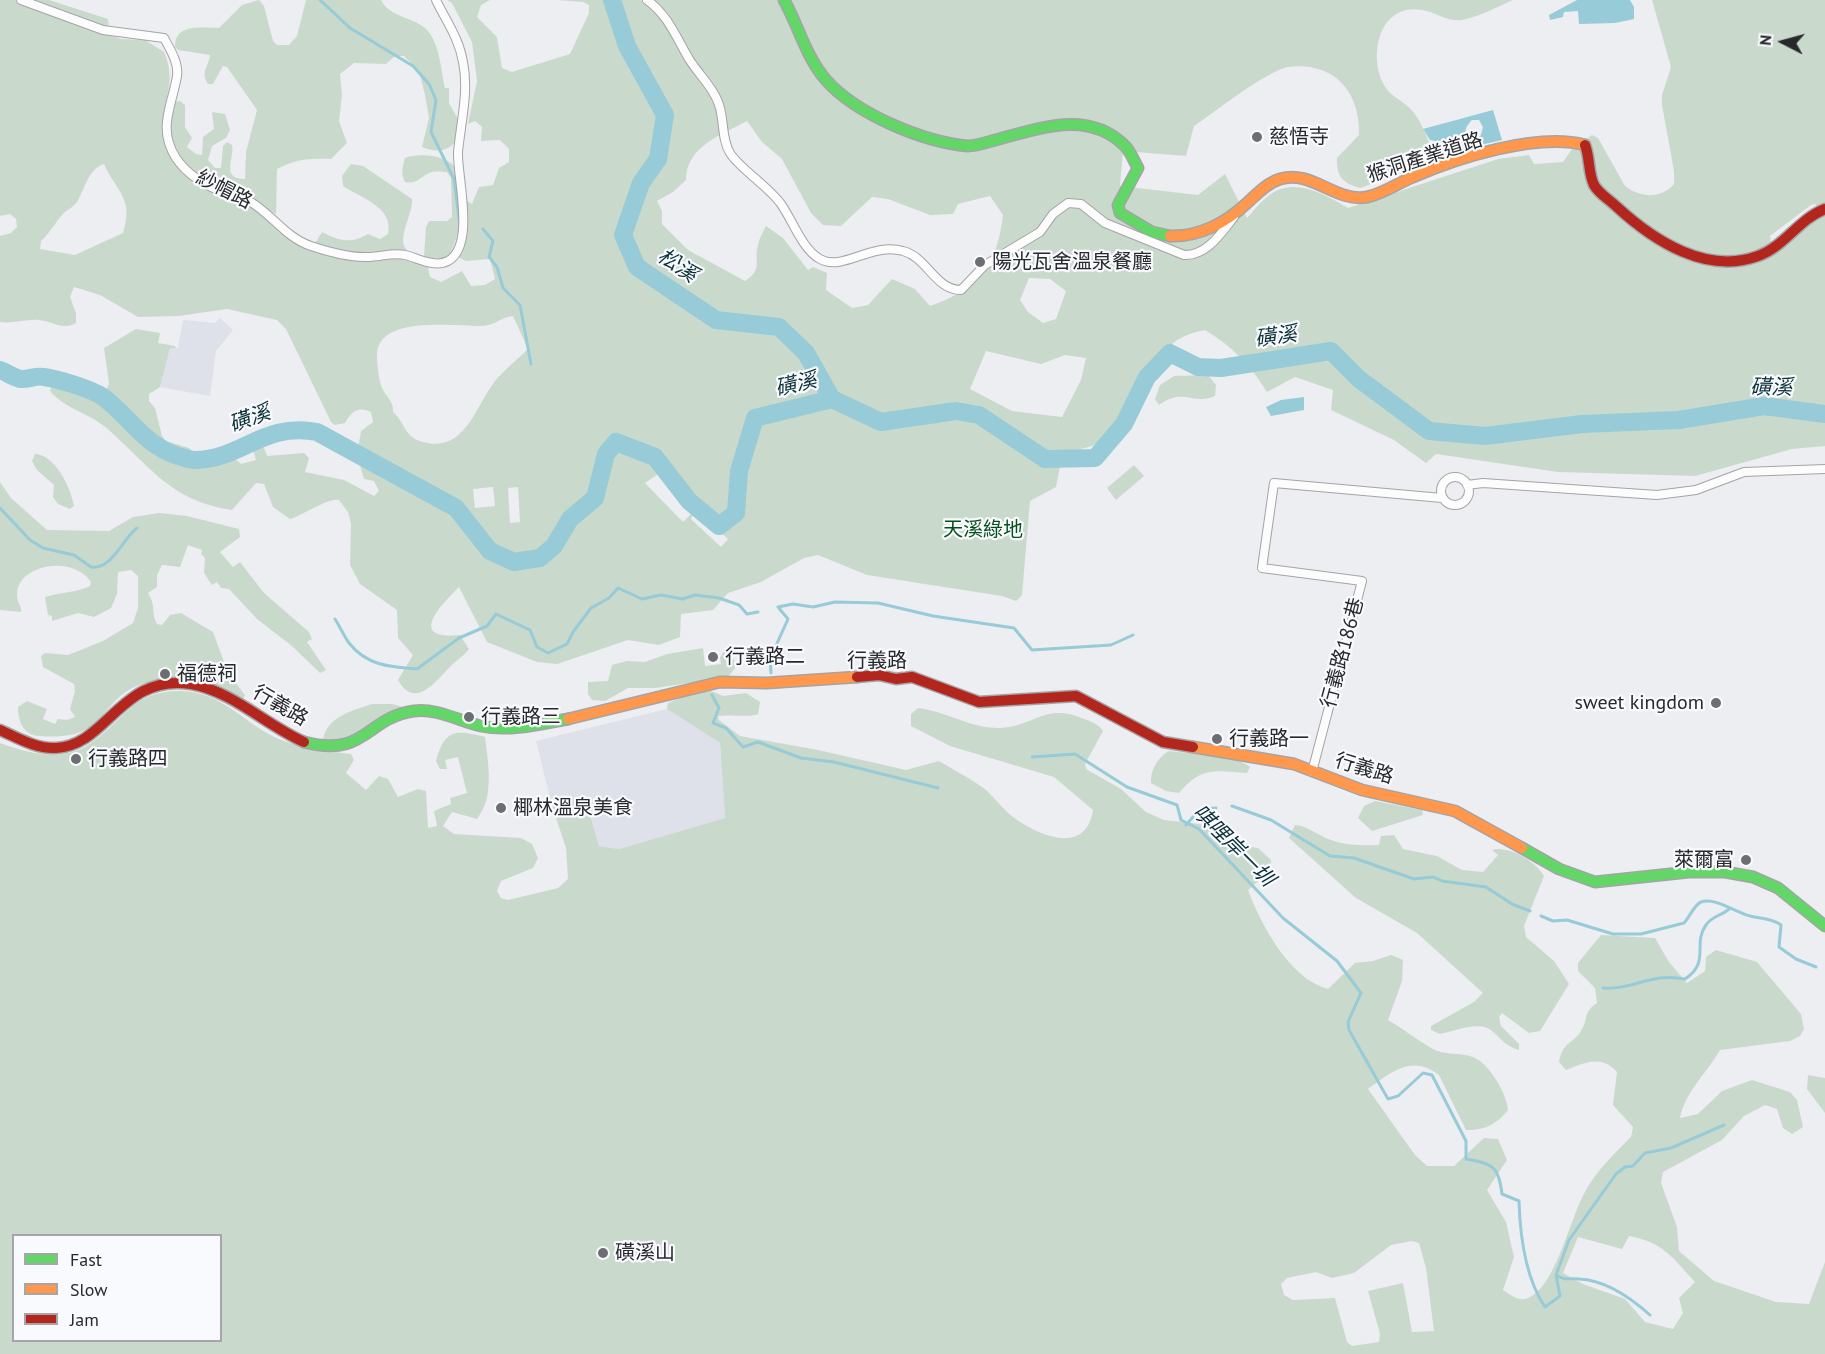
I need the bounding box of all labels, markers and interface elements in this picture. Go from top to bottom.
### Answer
north arrow [1753,12,1813,72]
text: N [1755,34,1776,46]
place label: 慈悟寺 [1269,125,1329,149]
street label: 猴洞產業道路 [1364,128,1486,188]
marker: 慈悟寺 [1250,130,1264,144]
street label: 紗帽路 [192,166,256,214]
water label: 松溪 [653,244,701,288]
place label: 陽光瓦舍溫泉餐廳 [992,250,1152,274]
marker: 陽光瓦舍溫泉餐廳 [973,255,987,269]
water label: 磺溪 [1253,322,1299,352]
water label: 磺溪 [773,368,819,402]
water label: 磺溪 [1750,375,1792,401]
water label: 磺溪 [226,400,274,438]
park label: 天溪綠地 [943,518,1023,542]
street label: 行義路186巷 [1317,595,1369,711]
place label: 行義路二 [725,645,805,669]
street label: 行義路 [847,649,907,673]
marker: 行義路二 [706,650,720,664]
place label: 福德祠 [177,662,237,686]
marker: 福德祠 [158,667,172,681]
street label: 行義路 [248,681,312,731]
place label: sweet kingdom [1575,691,1704,715]
marker: sweet kingdom [1709,696,1723,710]
place label: 行義路三 [481,705,561,729]
marker: 行義路三 [462,710,476,724]
place label: 行義路一 [1229,727,1309,751]
marker: 行義路一 [1210,732,1224,746]
place label: 行義路四 [88,747,168,771]
street label: 行義路 [1332,749,1396,789]
marker: 行義路四 [69,752,83,766]
place label: 椰林溫泉美食 [513,796,633,820]
water label: 唭哩岸一圳 [1187,800,1279,892]
marker: 椰林溫泉美食 [494,801,508,815]
place label: 萊爾富 [1674,848,1734,872]
marker: 萊爾富 [1739,853,1753,867]
legend [12,1234,222,1342]
place label: 磺溪山 [615,1241,675,1265]
marker: 磺溪山 [596,1246,610,1260]
text: Fast [70,1248,102,1271]
text: Slow [70,1278,108,1301]
text: Jam [70,1308,99,1331]

